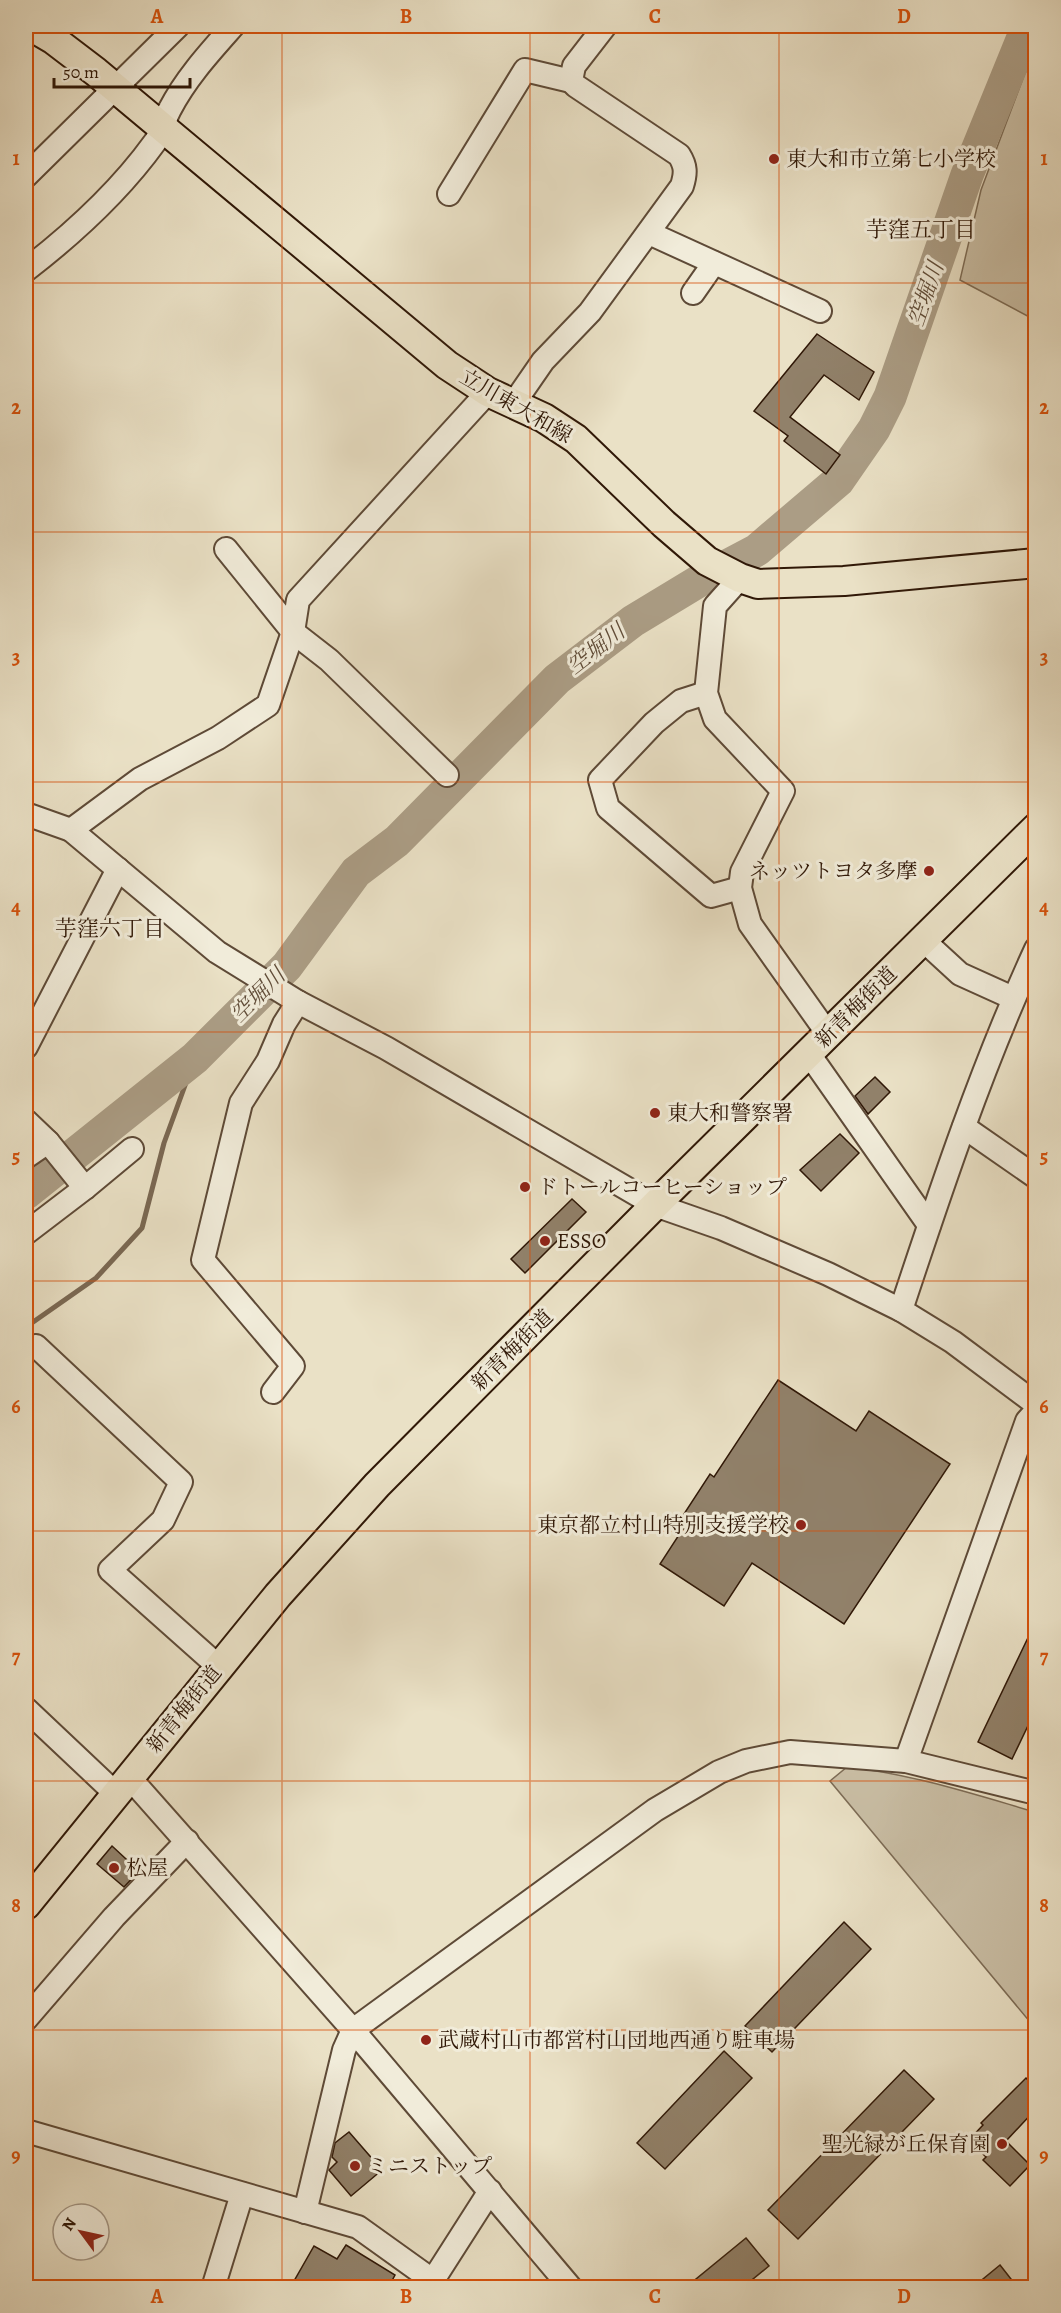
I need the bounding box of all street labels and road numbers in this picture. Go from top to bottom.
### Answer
street label: 立川東大和線 [454,362,578,450]
street label: 新青梅街道 [809,960,903,1054]
street label: 新青梅街道 [465,1303,559,1397]
street label: 新青梅街道 [140,1659,228,1759]

